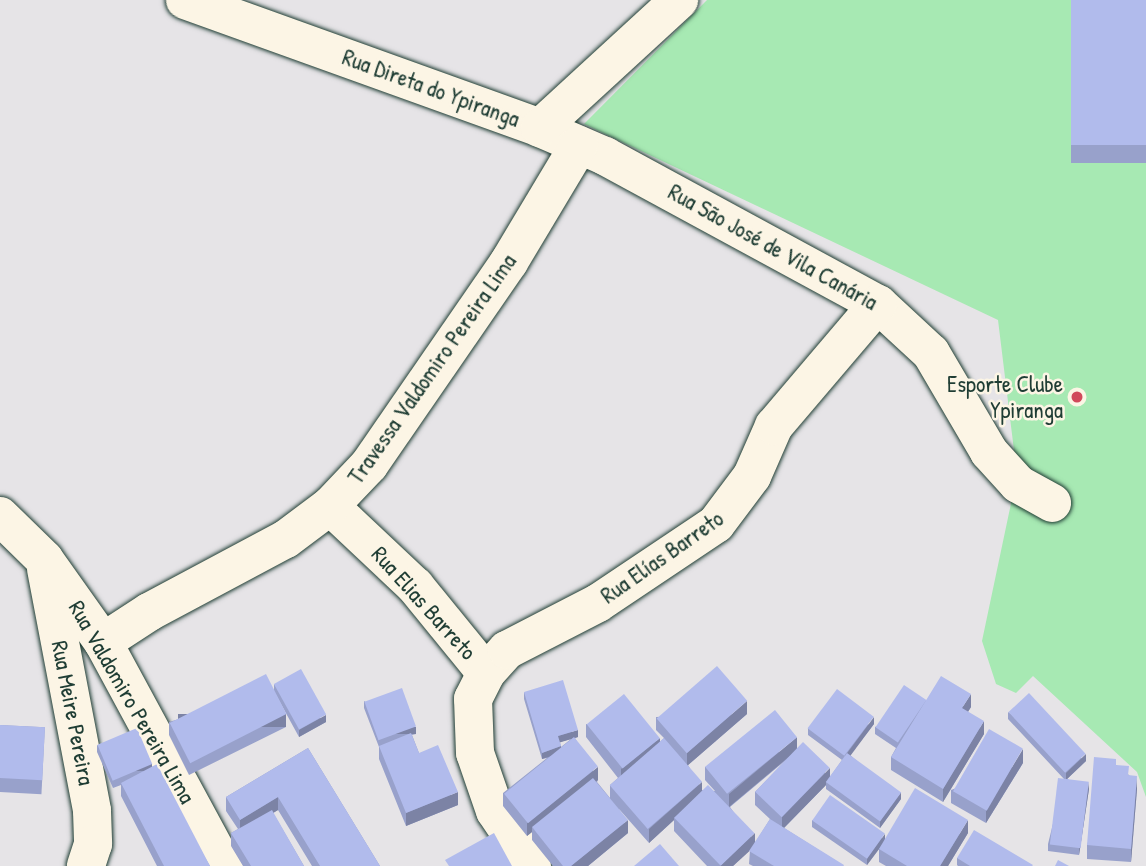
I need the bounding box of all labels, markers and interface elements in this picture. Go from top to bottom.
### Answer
street label: Rua Direta do Ypiranga [339,43,523,133]
street label: Rua São José de Vila Canária [663,178,883,316]
street label: Travessa Valdomiro Pereira Lima [342,249,522,489]
place label: Esporte Clube Ypiranga [947,370,1063,424]
marker: Esporte Clube Ypiranga [1069,389,1085,405]
street label: Rua Elías Barreto [595,505,729,609]
street label: Rua Elias Barreto [366,541,482,665]
street label: Rua Valdomiro Pereira Lima [63,596,201,808]
street label: Rua Meire Pereira [45,638,101,788]

